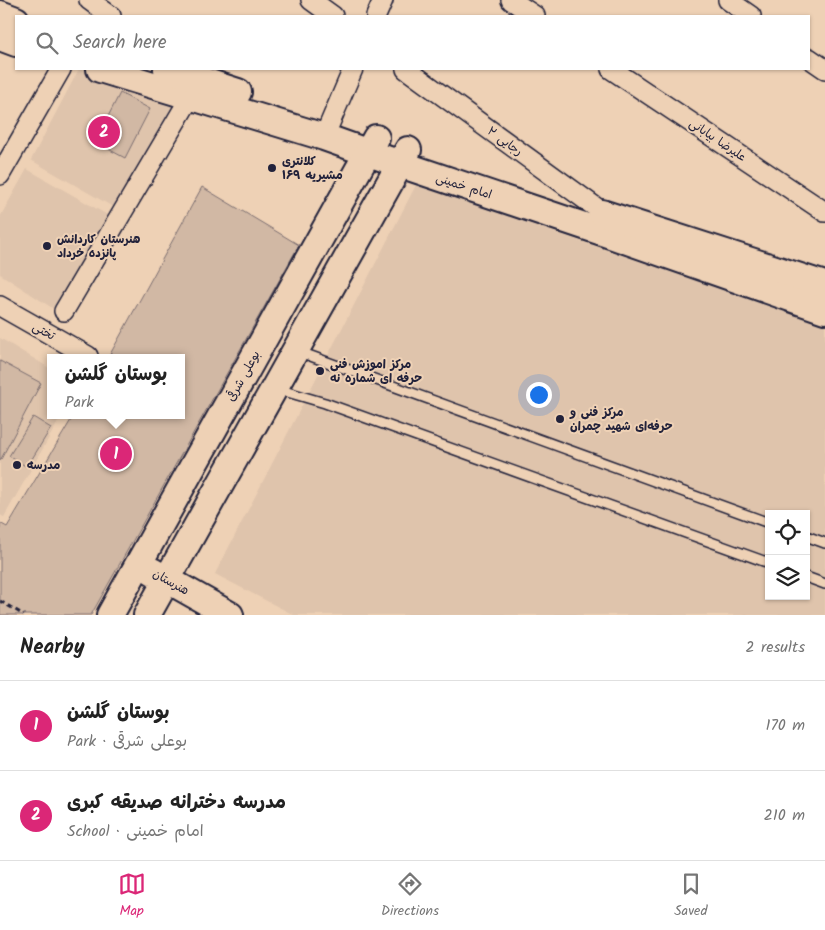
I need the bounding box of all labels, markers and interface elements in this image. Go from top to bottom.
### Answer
search box [15,15,810,70]
text: Search here [73,28,167,58]
icon: search [33,29,61,57]
pin: 2 [88,113,120,151]
street label: علیرضا بیابانی [685,114,750,167]
street label: رجایی ۲ [483,122,527,161]
place label: کلانتری ۱۶۹ مشیریه [282,152,343,185]
marker: کلانتری ۱۶۹ مشیریه [266,162,278,174]
street label: امام خمینی [433,168,494,204]
place label: هنرستان کاردانش پانزده خرداد [57,230,141,263]
marker: هنرستان کاردانش پانزده خرداد [41,240,53,252]
street label: تختی [29,317,59,346]
street label: بوعلی شرقی [222,347,265,405]
popup [47,354,185,419]
place label: مرکز اموزش فنی حرفه ای شماره نه [330,355,422,388]
text: بوستان گلشن [65,360,167,390]
marker: مرکز اموزش فنی حرفه ای شماره نه [314,365,326,377]
your location [526,382,552,408]
text: Park [65,390,94,415]
place label: مرکز فنی و حرفه‌ای شهید چمران [569,403,673,436]
marker: مرکز فنی و حرفه‌ای شهید چمران [554,413,566,425]
pin: 1 [100,435,132,473]
place label: مدرسه [27,456,60,475]
marker: مدرسه [11,459,23,471]
map controls [765,510,810,600]
button: locate [765,510,810,555]
button: layers [765,555,810,600]
street label: هنرستان [149,564,192,600]
text: Nearby [20,631,85,664]
text: 2 results [745,635,805,660]
text: بوستان گلشن [67,698,170,728]
text: 1 [34,713,38,738]
text: 170 m [765,713,805,738]
text: Park · بوعلی شرقی [67,729,187,754]
text: مدرسه دخترانه صدیقه کبری [67,788,286,818]
text: 2 [31,803,41,828]
text: 210 m [764,803,805,828]
text: School · امام خمینی [67,819,204,844]
tab: Map [118,870,146,922]
tab: Directions [381,870,439,922]
tab: Saved [674,870,707,922]

